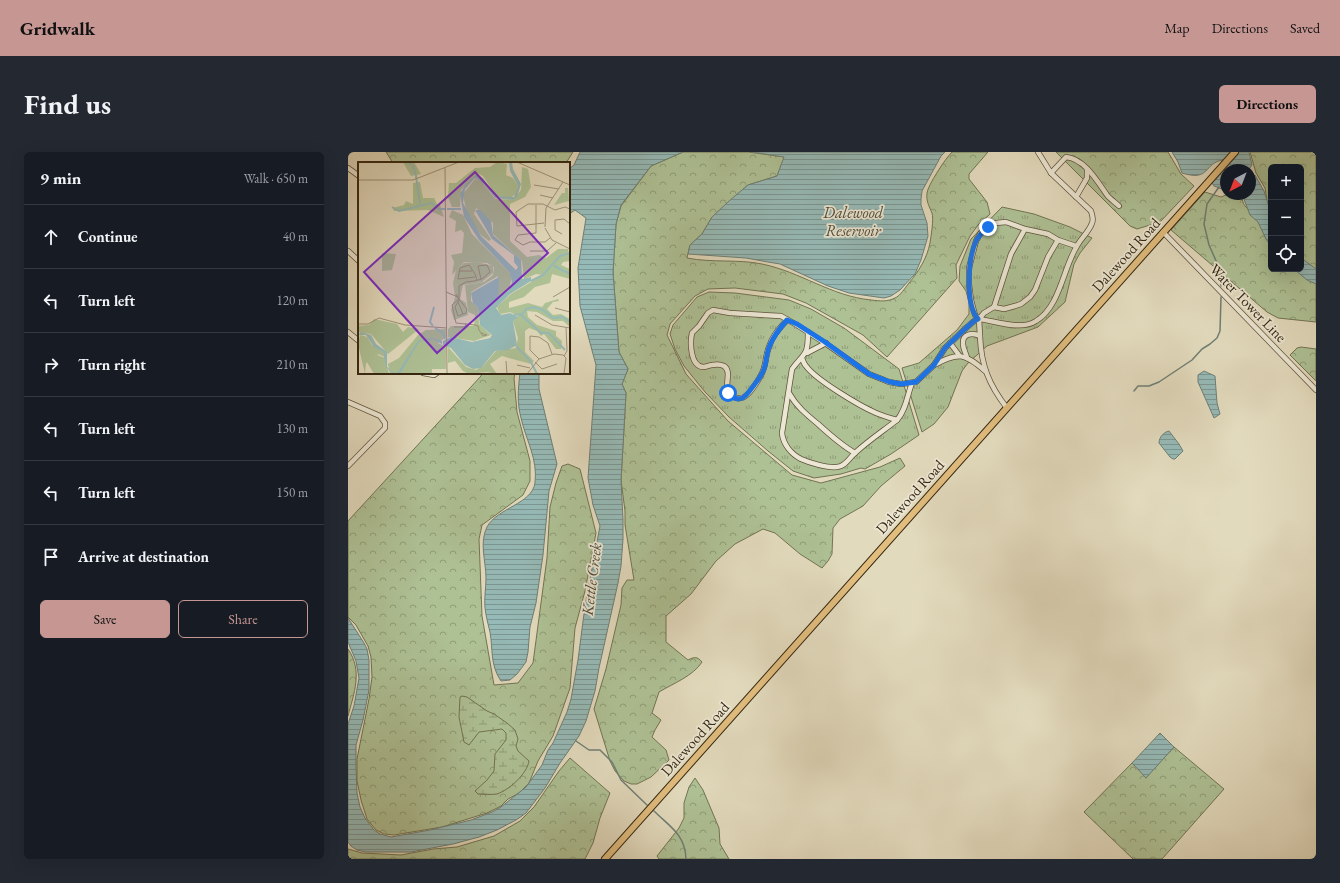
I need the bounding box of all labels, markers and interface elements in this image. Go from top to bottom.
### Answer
text: Gridwalk [20,16,95,41]
text: Map [1164,19,1190,37]
text: Directions [1212,19,1268,37]
text: Saved [1290,19,1320,37]
button: Directions [1219,85,1316,123]
text: Find us [24,86,111,122]
inset map [358,162,570,374]
north arrow [1220,164,1256,200]
map controls [1268,164,1304,272]
button: + [1268,164,1304,200]
text: 9 min [40,167,81,189]
text: Walk · 650 m [244,170,308,187]
button: − [1268,200,1304,236]
water label: Dalewood Reservoir [822,202,884,241]
street label: Dalewood Road [1087,213,1164,296]
route end [979,218,997,236]
icon: ahead [40,226,62,248]
text: Continue [78,227,138,246]
text: 40 m [283,228,308,245]
button: locate [1268,236,1304,272]
street label: Water Tower Line [1206,259,1291,346]
icon: left [40,290,62,312]
text: Turn left [78,291,135,310]
text: 120 m [277,292,308,309]
icon: right [40,354,62,376]
text: Turn right [78,355,146,374]
text: 210 m [277,356,308,373]
route start [719,384,737,402]
icon: left [40,418,62,440]
text: Turn left [78,419,135,438]
text: 130 m [277,420,308,437]
street label: Dalewood Road [871,455,948,538]
icon: left [40,482,62,504]
text: Turn left [78,483,135,502]
text: 150 m [277,484,308,501]
water label: Kettle Creek [577,541,606,617]
icon: arrive [40,546,62,568]
text: Arrive at destination [78,547,209,566]
button: Save [40,600,170,638]
button: Share [178,600,308,638]
street label: Dalewood Road [656,697,733,780]

